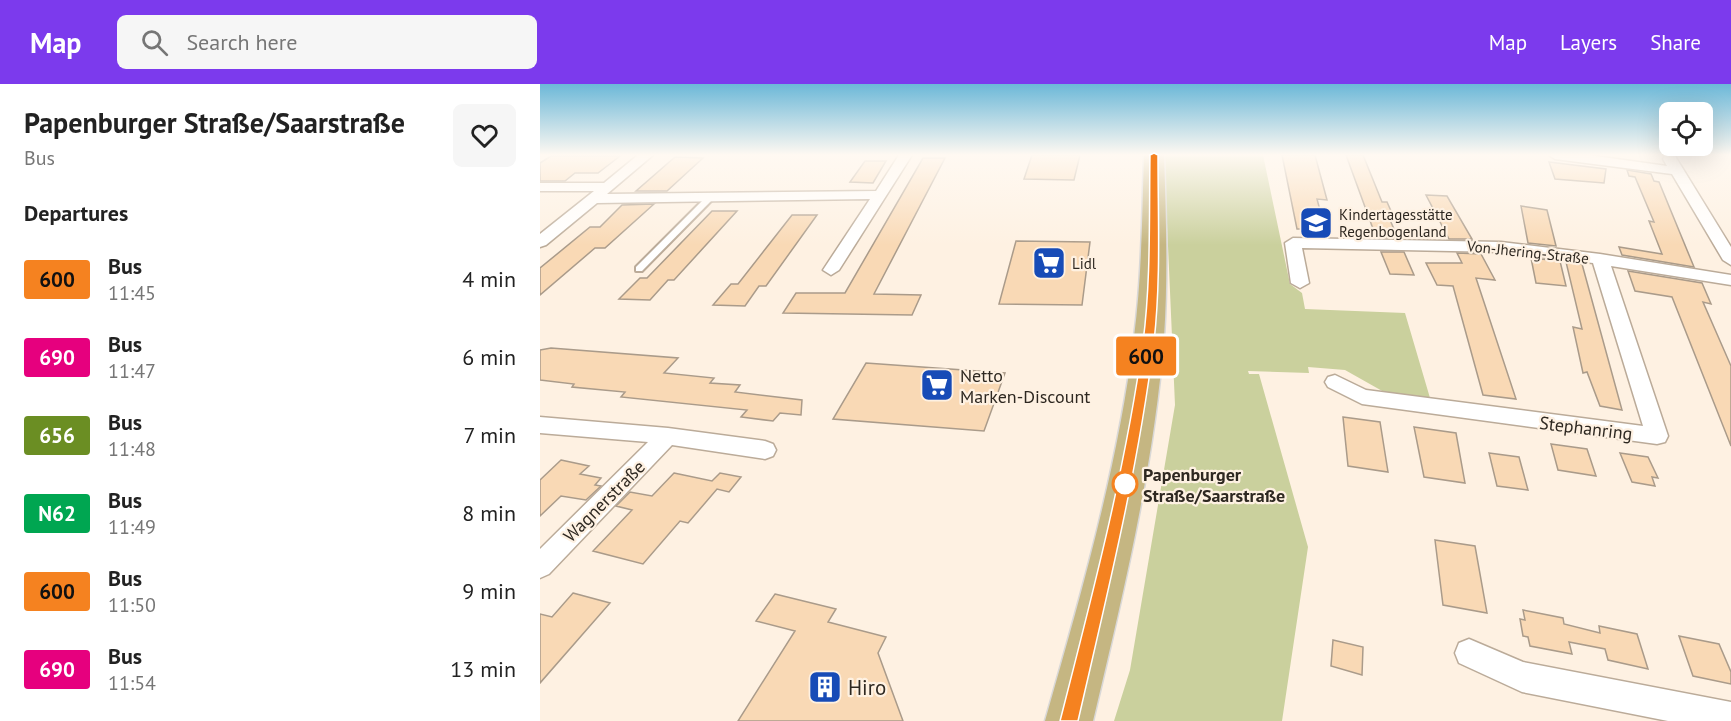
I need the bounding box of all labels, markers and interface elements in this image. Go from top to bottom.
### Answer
search box [117,15,537,69]
text: Map [30,24,81,61]
icon: search [138,26,171,59]
text: Search here [186,28,297,56]
text: Map [1489,29,1527,56]
text: Layers [1560,29,1617,56]
text: Share [1650,29,1701,56]
map controls [1659,102,1713,156]
button: locate [1659,102,1713,156]
text: Papenburger Straße/Saarstraße [24,104,405,141]
button: heart [453,104,516,167]
text: Bus [24,145,55,171]
text: Departures [24,199,128,227]
school or university icon: Kindertagesstätte Regenbogenland [1298,205,1334,241]
place label: Kindertagesstätte Regenbogenland [1339,205,1453,241]
street label: Von-Jhering-Straße [1465,236,1590,268]
supermarket icon: Lidl [1031,245,1067,281]
text: Bus [108,252,142,280]
place label: Lidl [1072,254,1097,273]
text: 4 min [462,265,516,293]
text: 600 [39,266,75,293]
text: 11:45 [108,280,156,306]
text: Bus [108,330,142,358]
line badge: 600 [1112,336,1180,376]
text: 6 min [462,343,516,371]
text: 600 [1128,343,1164,370]
text: 690 [39,344,75,371]
text: 11:47 [108,358,156,384]
place label: Netto Marken-Discount [960,364,1090,408]
supermarket icon: Netto Marken-Discount [919,367,955,403]
text: Bus [108,408,142,436]
street label: Stephanring [1538,411,1634,445]
text: 7 min [464,421,516,449]
text: 656 [39,422,75,449]
text: 11:48 [108,436,156,462]
street label: Wagnerstraße [558,455,650,547]
place label: Papenburger Straße/Saarstraße [1143,463,1285,507]
marker: Papenburger Straße/Saarstraße [1112,471,1138,497]
text: Bus [108,486,142,514]
text: 8 min [462,499,516,527]
text: N62 [38,500,76,527]
text: 11:49 [108,514,156,540]
text: Bus [108,564,142,592]
text: 9 min [462,577,516,605]
text: 600 [39,578,75,605]
text: 11:50 [108,592,156,618]
text: Bus [108,642,142,670]
text: 13 min [450,655,516,683]
text: 690 [39,656,75,683]
building icon: Hiro [807,669,843,705]
text: 11:54 [108,670,156,696]
place label: Hiro [848,674,886,701]

